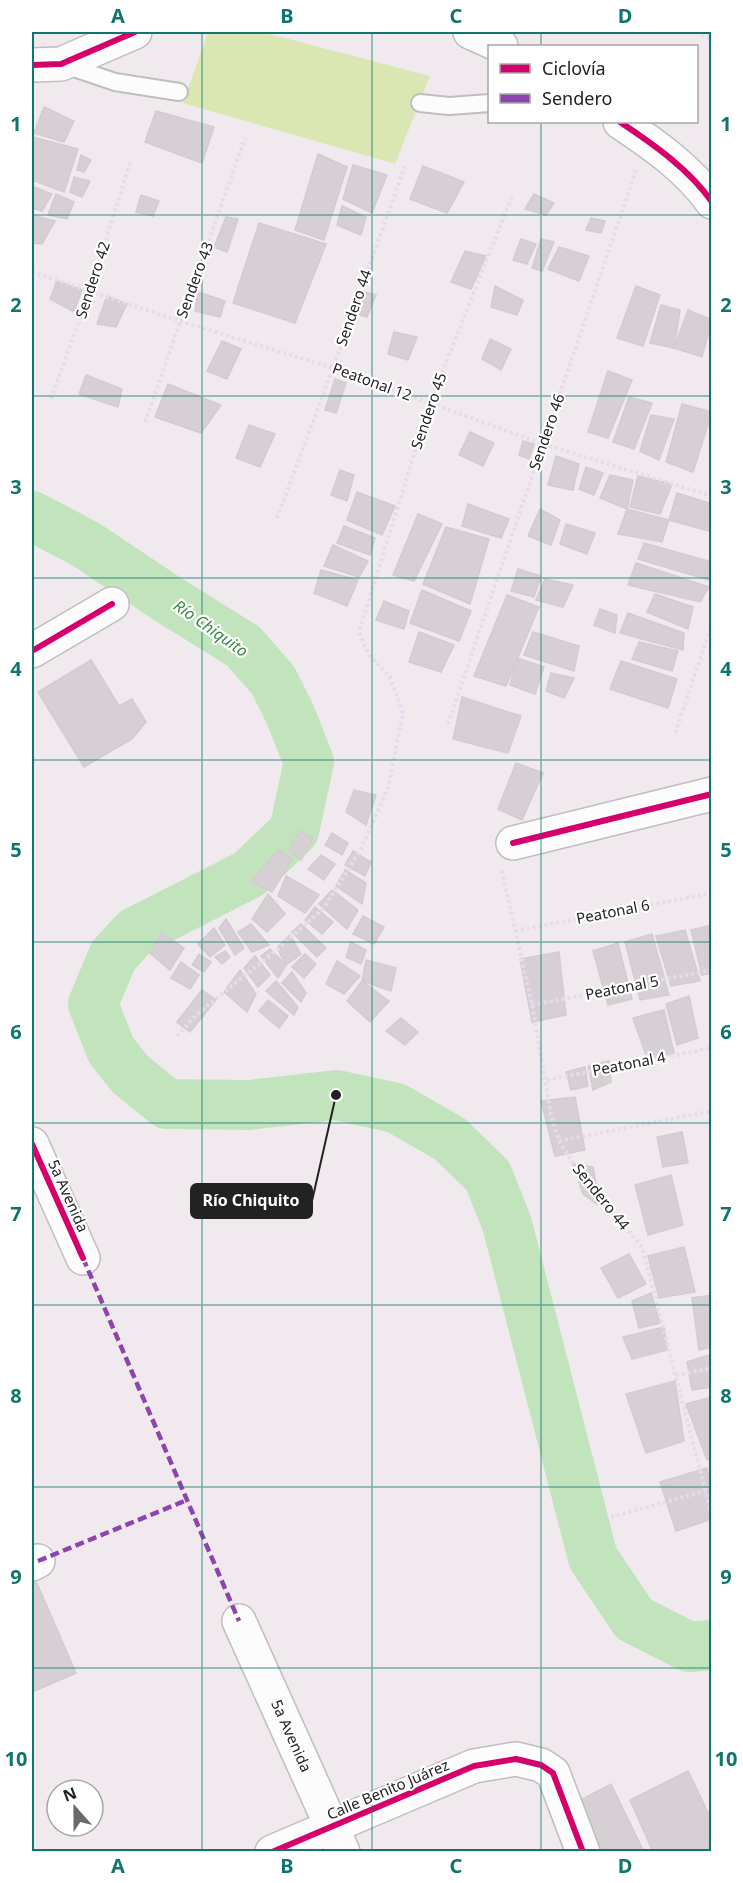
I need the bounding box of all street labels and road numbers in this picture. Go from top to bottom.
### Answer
street label: Sendero 42 [70,239,114,321]
street label: Sendero 43 [171,239,217,321]
street label: Sendero 44 [331,266,376,349]
street label: Peatonal 12 [330,357,415,405]
street label: Sendero 45 [406,370,450,452]
street label: Sendero 46 [524,391,568,473]
street label: Peatonal 6 [574,894,651,928]
street label: Peatonal 5 [583,970,660,1004]
street label: Peatonal 4 [590,1046,668,1080]
street label: 5a Avenida [44,1156,94,1235]
street label: Sendero 44 [569,1159,635,1234]
street label: 5a Avenida [267,1696,317,1775]
street label: Calle Benito Juárez [324,1754,452,1824]

